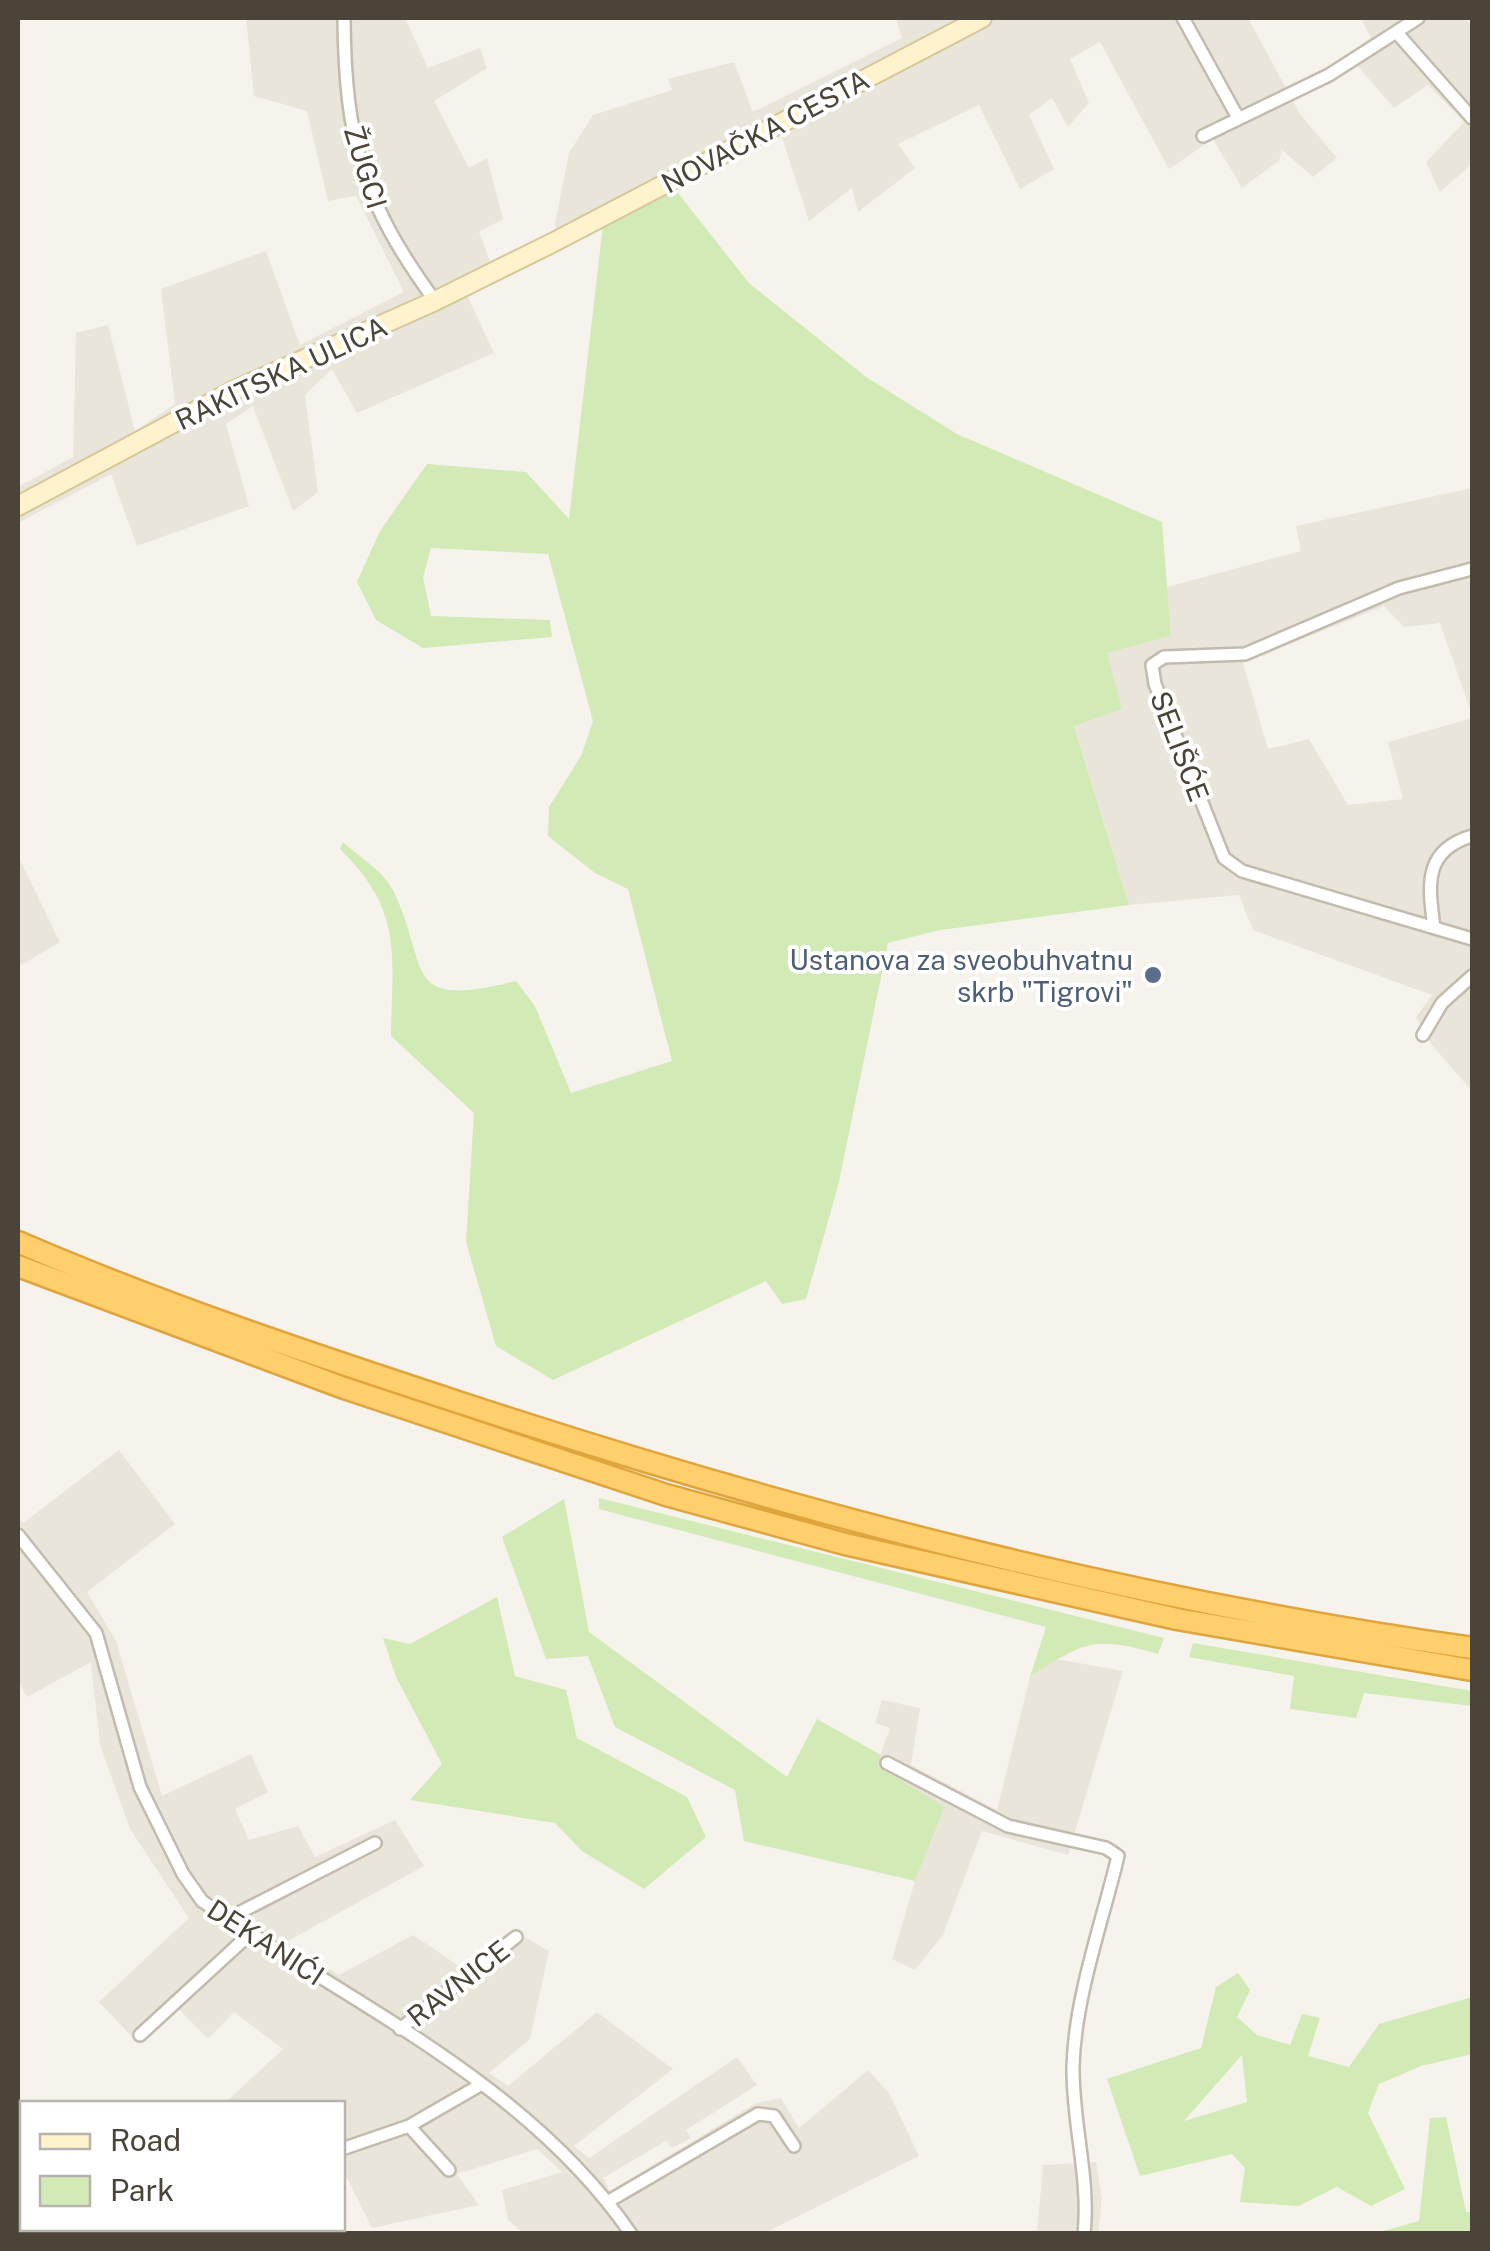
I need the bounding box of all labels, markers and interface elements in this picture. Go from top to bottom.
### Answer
street label: NOVAČKA CESTA [656,62,874,200]
street label: ŽUGCI [338,121,394,213]
street label: RAKITSKA ULICA [170,309,392,437]
street label: SELIŠĆE [1144,686,1216,806]
place label: Ustanova za sveobuhvatnu skrb "Tigrovi" [789,943,1133,1008]
marker: Ustanova za sveobuhvatnu skrb "Tigrovi" [1142,964,1164,986]
street label: DEKANIĆI [201,1892,331,1992]
street label: RAVNICE [400,1933,516,2033]
legend [20,2101,345,2231]
text: Road [110,2122,181,2158]
text: Park [110,2172,174,2208]

